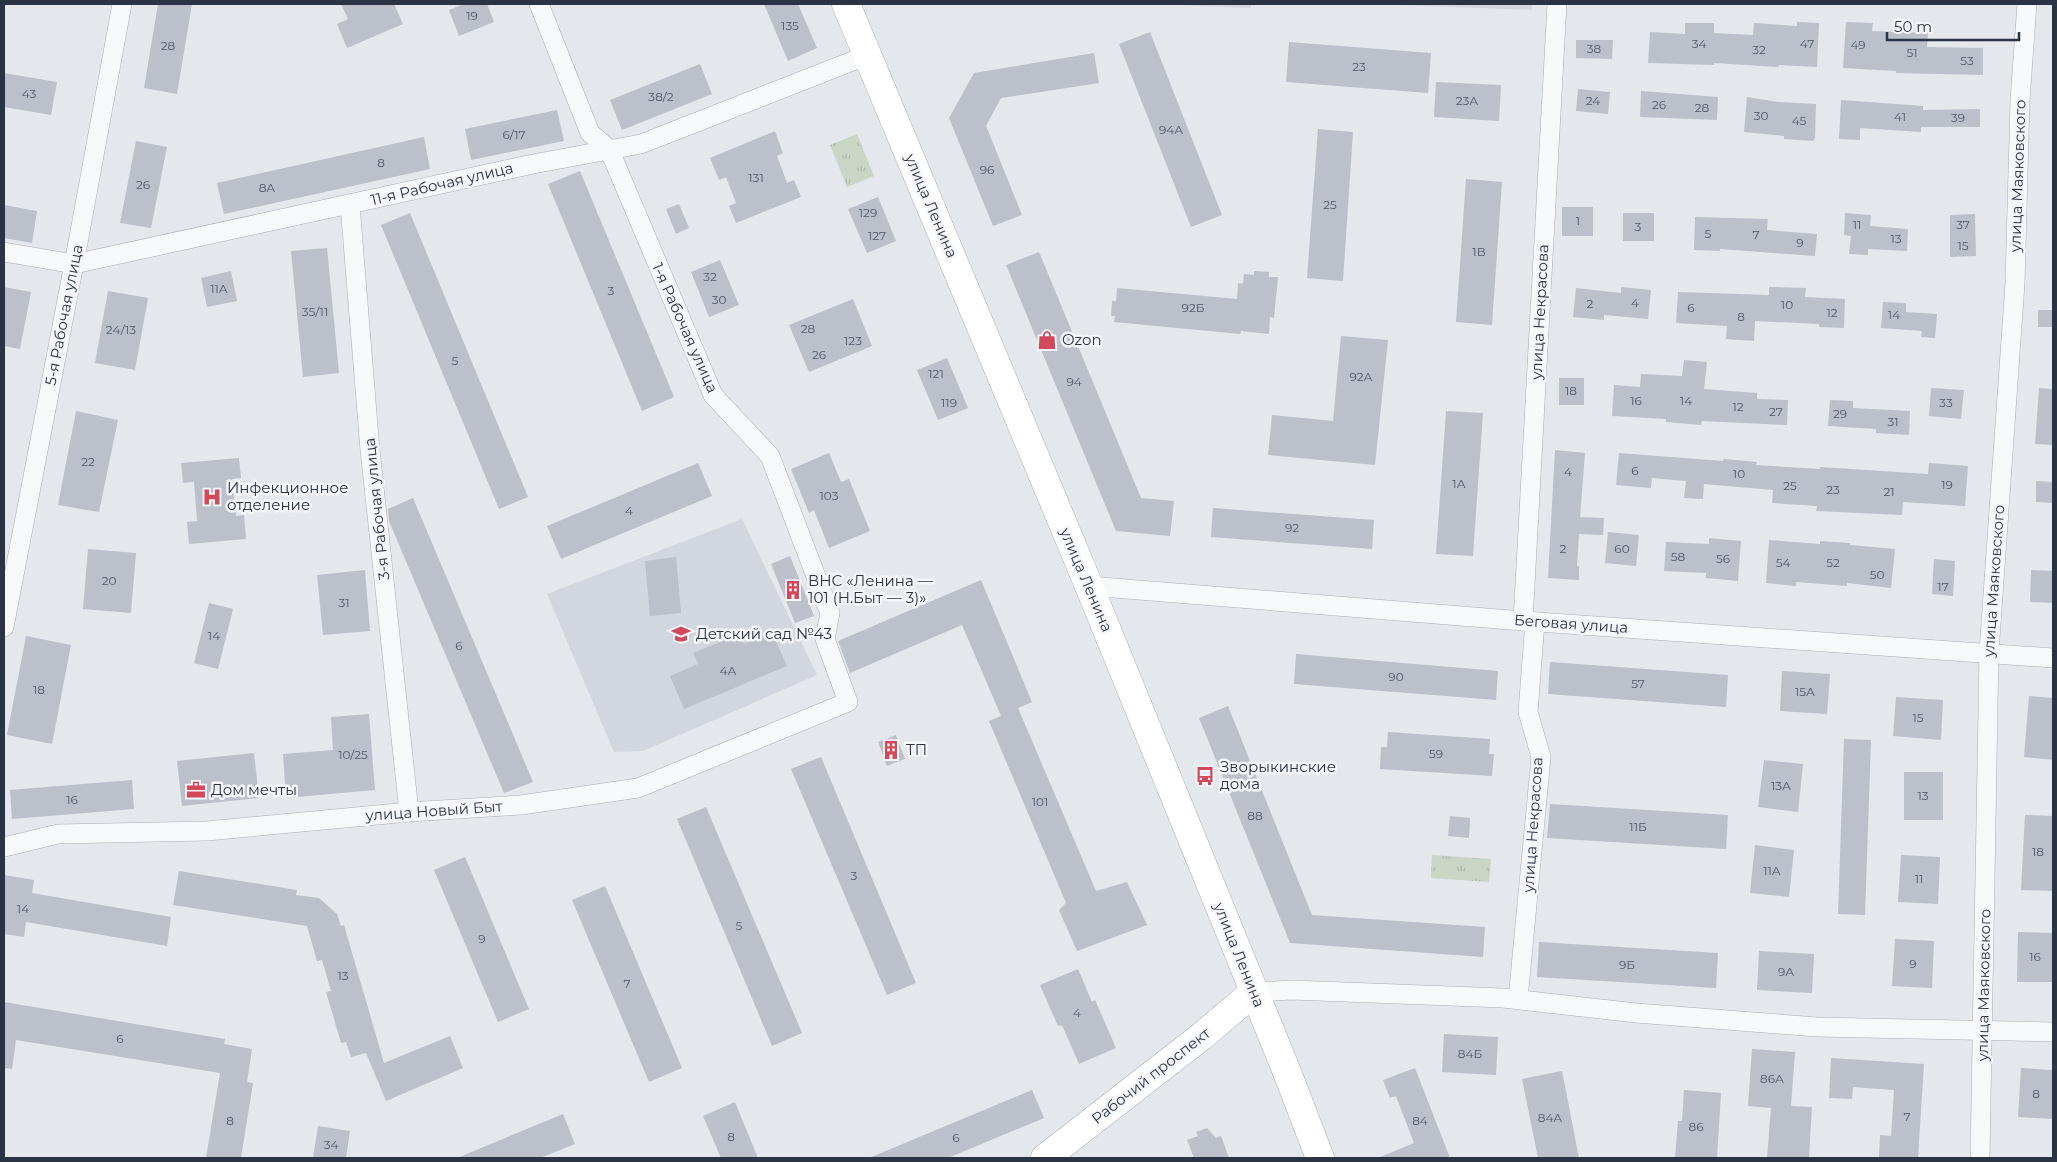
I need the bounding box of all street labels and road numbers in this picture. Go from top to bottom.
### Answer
street label: улица Маяковского [2005,99,2030,254]
street label: улица Ленина [901,150,962,261]
street label: 11-я Рабочая улица [369,158,515,209]
street label: 5-я Рабочая улица [41,243,86,387]
street label: улица Некрасова [1526,244,1553,381]
street label: 1-я Рабочая улица [648,260,723,396]
street label: 3-я Рабочая улица [360,437,393,581]
street label: улица Маяковского [1979,504,2008,659]
street label: улица Ленина [1056,524,1117,635]
street label: Беговая улица [1513,610,1629,637]
street label: улица Некрасова [1518,757,1547,894]
street label: улица Новый Быт [364,796,504,825]
street label: улица Ленина [1209,899,1269,1010]
street label: улица Маяковского [1973,908,1994,1063]
street label: Рабочий проспект [1087,1023,1215,1128]

